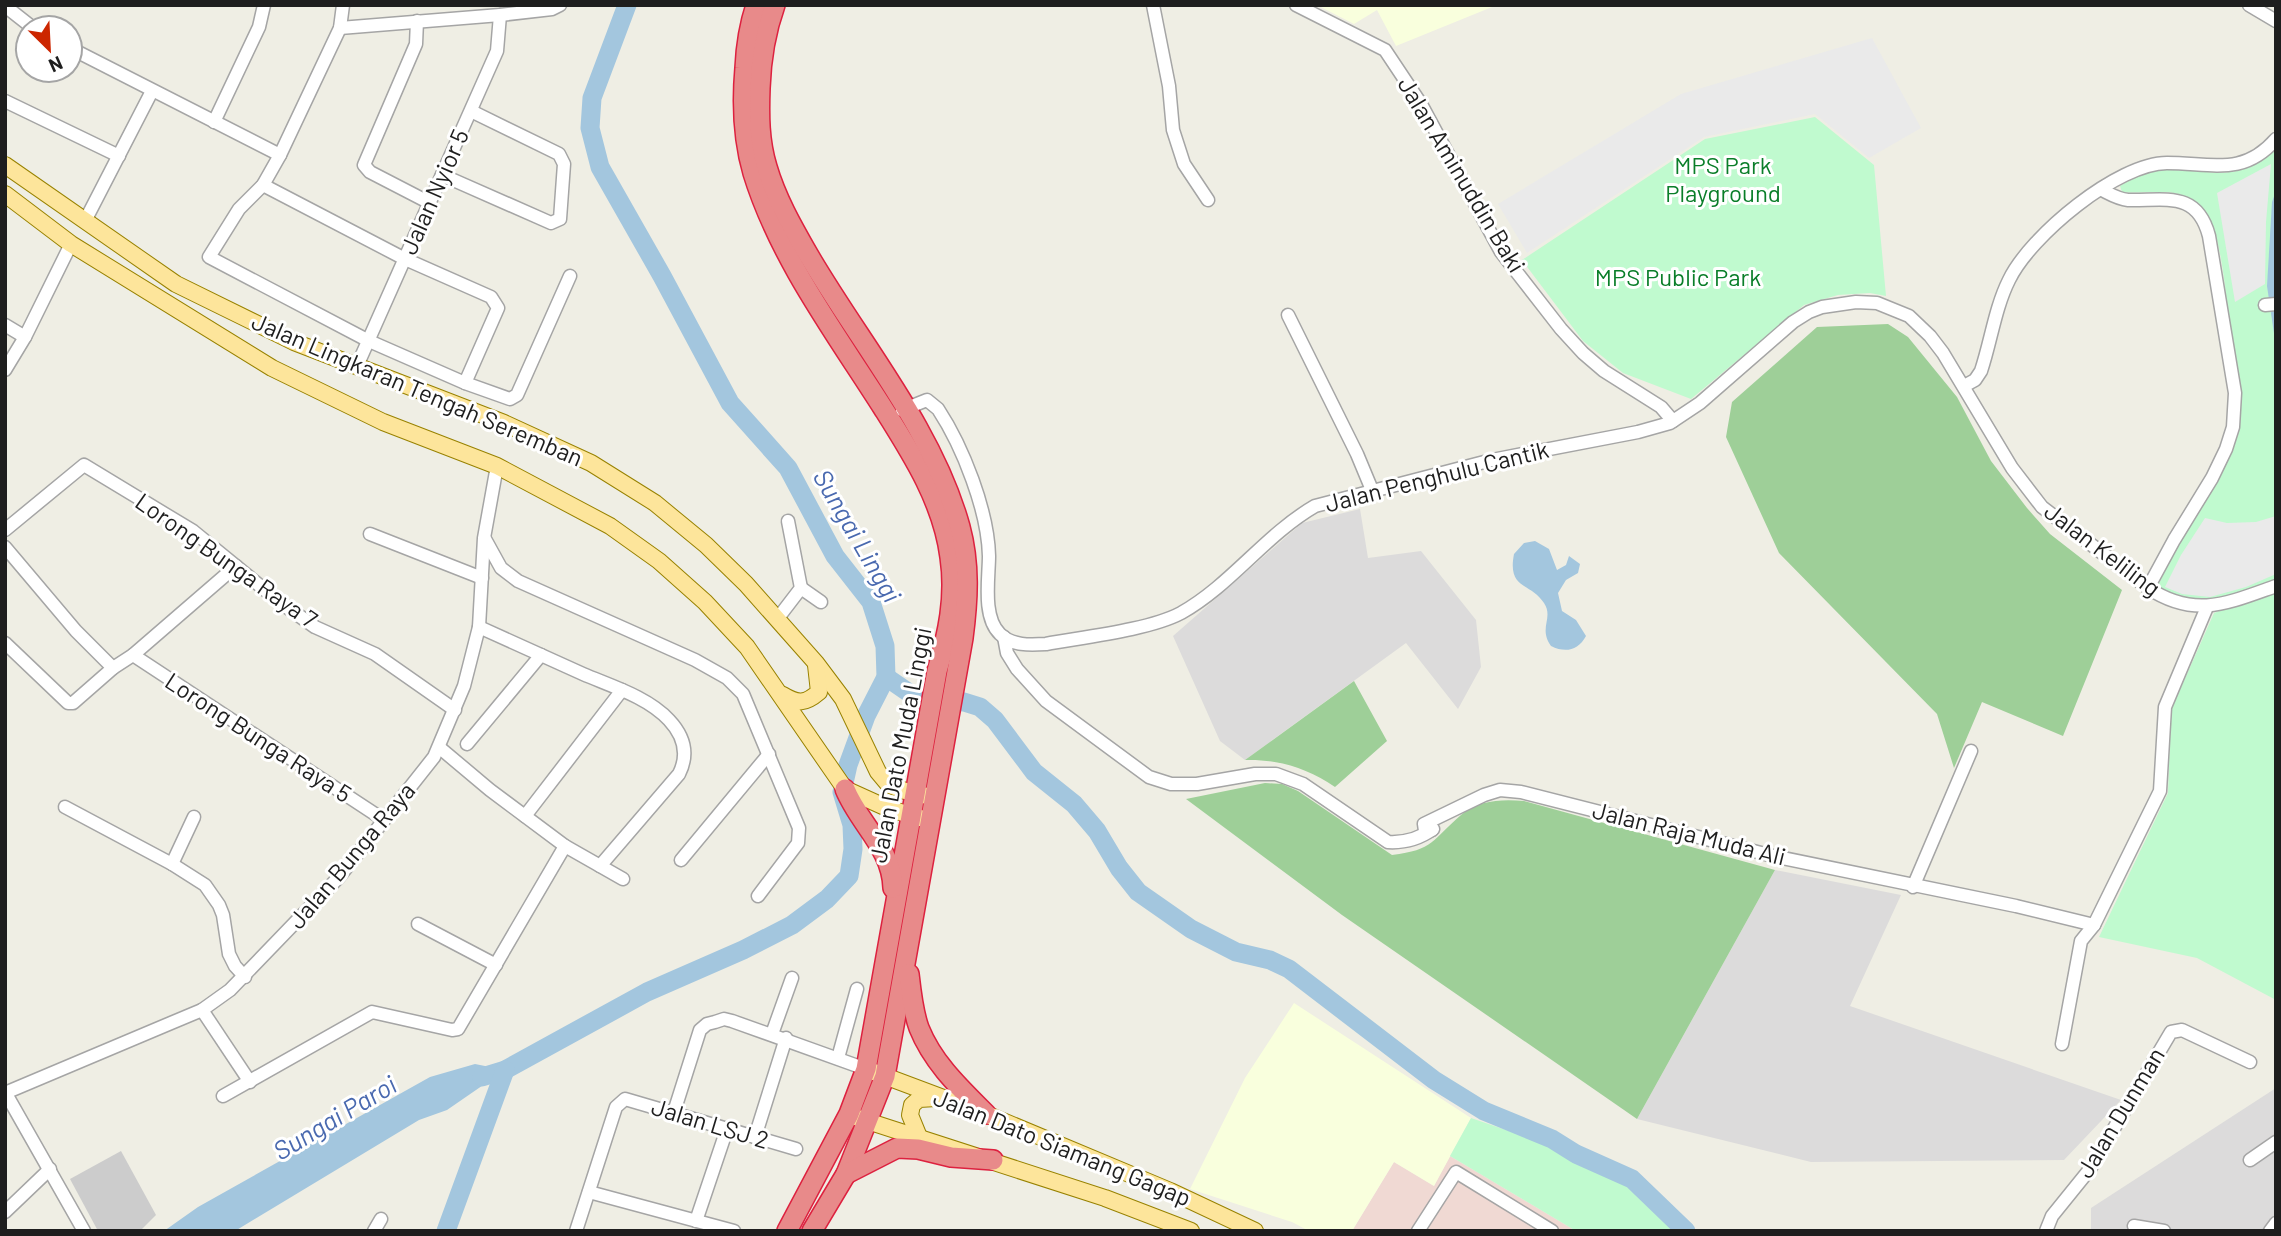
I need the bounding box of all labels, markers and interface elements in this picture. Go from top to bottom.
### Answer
north arrow [14,14,84,84]
text: N [46,52,67,78]
street label: Jalan Aminuddin Baki [1392,71,1532,277]
street label: Jalan Nyior 5 [393,124,474,258]
park label: MPS Park Playground [1665,150,1781,207]
park label: MPS Public Park [1595,262,1761,291]
street label: Jalan Lingkaran Tengah Seremban [248,306,587,472]
street label: Jalan Penghulu Cantik [1322,434,1551,517]
water label: Sungai Linggi [808,463,909,608]
street label: Lorong Bunga Raya 7 [130,486,323,633]
street label: Jalan Keliling [2039,496,2167,602]
street label: Jalan Dato Muda Linggi [862,624,937,865]
street label: Lorong Bunga Raya 5 [160,666,357,808]
street label: Jalan Bunga Raya [281,776,420,934]
street label: Jalan Raja Muda Ali [1590,795,1789,871]
street label: Jalan Dunman [2069,1042,2170,1183]
water label: Sungai Paroi [267,1068,402,1166]
street label: Jalan Dato Siamang Gagap [930,1082,1195,1212]
street label: Jalan LSJ 2 [648,1091,773,1154]

